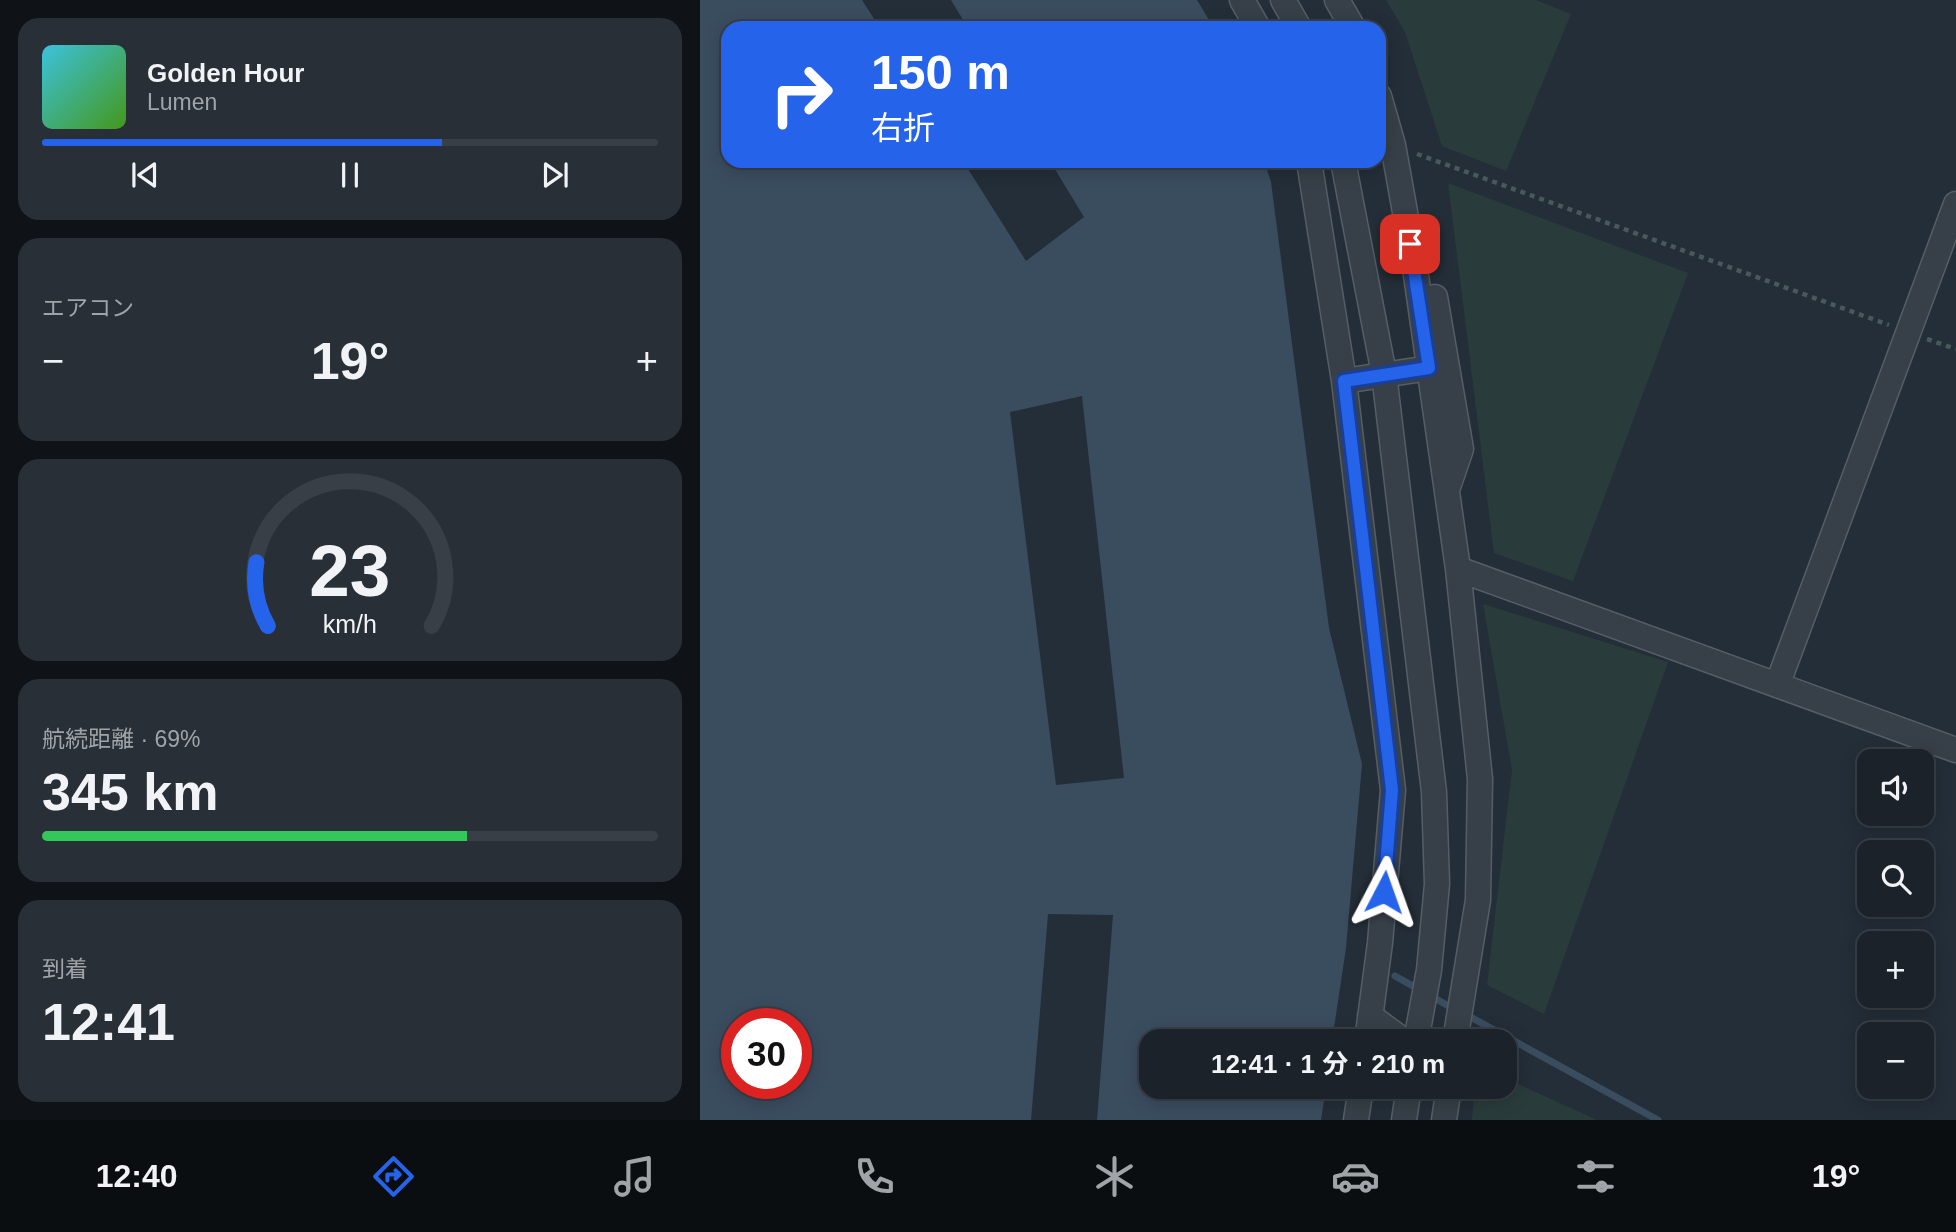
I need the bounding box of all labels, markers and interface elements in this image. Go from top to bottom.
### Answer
text: 150 m [871,45,1010,99]
icon: right [756,49,847,140]
text: Golden Hour [147,58,304,88]
text: Lumen [147,89,217,115]
text: 右折 [871,110,935,146]
icon: previous [126,156,164,194]
icon: pause [331,156,369,194]
icon: next [536,156,574,194]
pin [1380,214,1440,274]
icon: arrive [1391,225,1429,263]
text: エアコン [42,295,134,321]
text: 19° [311,332,389,390]
text: − [42,340,64,382]
text: + [636,340,658,382]
text: 23 [310,530,390,611]
text: km/h [323,610,377,638]
text: 航続距離 · 69% [42,726,200,752]
map controls [1857,749,1934,1099]
button: sound [1857,749,1934,826]
text: 345 km [42,763,218,821]
button: search [1857,840,1934,917]
position arrow [1347,855,1421,929]
button: + [1857,931,1934,1008]
text: 到着 [42,956,88,982]
text: 12:41 [42,993,175,1051]
speed limit sign: 30 [721,1008,812,1099]
button: − [1857,1022,1934,1099]
text: 12:41 · 1 分 · 210 m [1211,1049,1445,1079]
icon: directions [369,1152,418,1201]
icon: music [610,1152,659,1201]
icon: phone [850,1152,899,1201]
icon: climate [1090,1152,1139,1201]
icon: car [1331,1152,1380,1201]
icon: filters [1571,1152,1620,1201]
text: 12:40 [96,1158,178,1194]
text: 19° [1812,1158,1860,1194]

